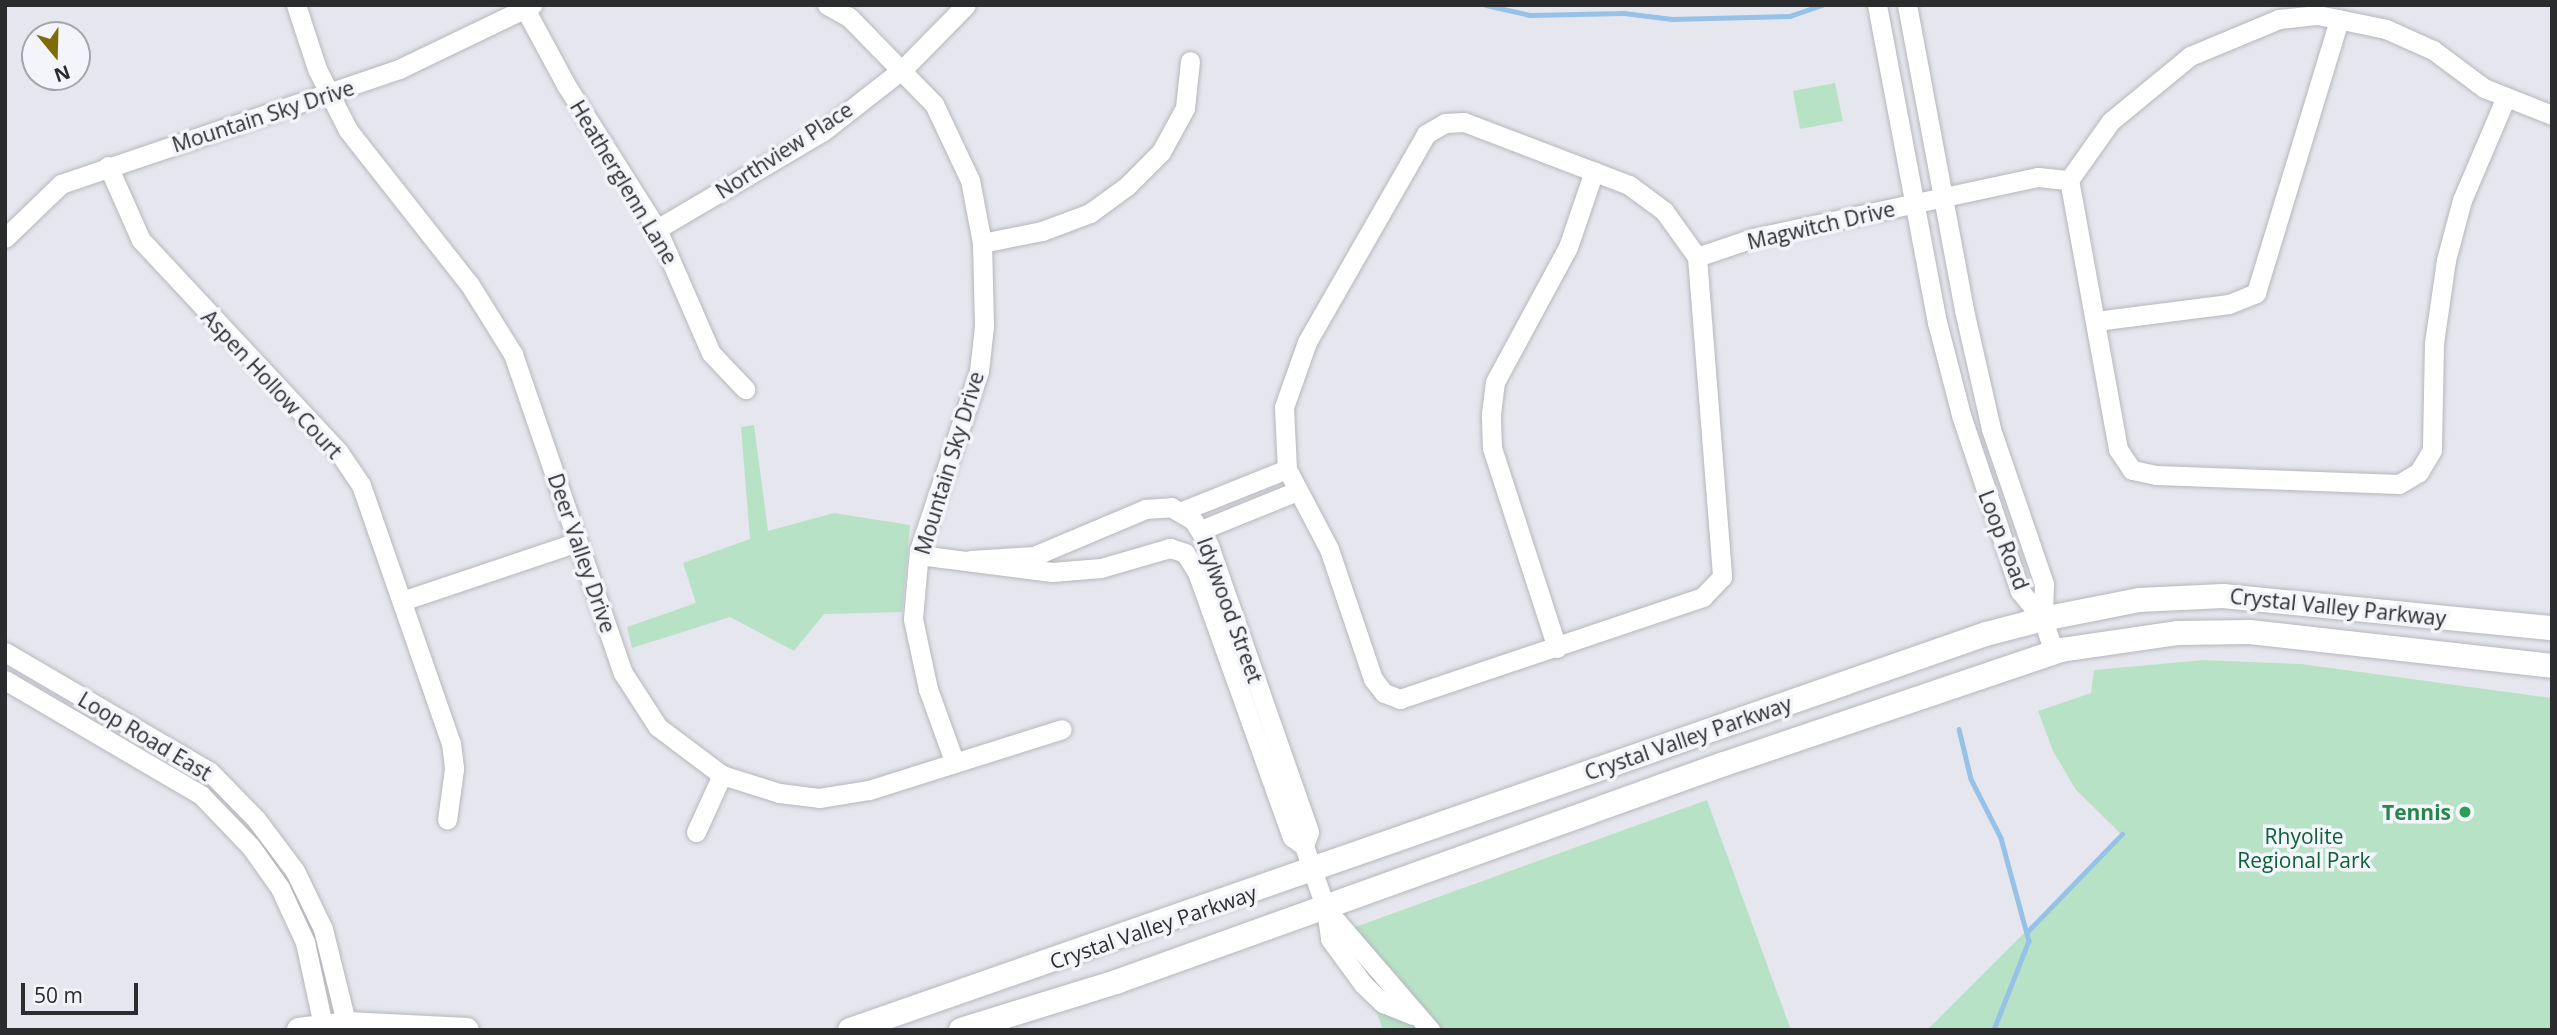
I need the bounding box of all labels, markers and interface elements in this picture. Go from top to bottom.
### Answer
north arrow [21,21,91,91]
text: N [51,59,74,89]
street label: Mountain Sky Drive [169,75,357,157]
street label: Heatherglenn Lane [565,95,683,269]
street label: Northview Place [711,96,857,204]
street label: Magwitch Drive [1745,196,1897,254]
street label: Aspen Hollow Court [197,304,347,464]
street label: Mountain Sky Drive [909,368,989,558]
street label: Deer Valley Drive [543,470,621,636]
street label: Loop Road [1973,487,2035,593]
street label: Idylwood Street [1192,534,1268,686]
street label: Crystal Valley Parkway [2229,583,2447,631]
street label: Loop Road East [74,686,216,786]
street label: Crystal Valley Parkway [1581,691,1795,785]
place label: Tennis [2382,799,2451,825]
marker: Tennis [2457,804,2473,820]
park label: Rhyolite Regional Park [2237,823,2371,873]
street label: Crystal Valley Parkway [1046,880,1260,974]
scale bar [24,968,142,1012]
text: 50 m [34,981,83,1009]

